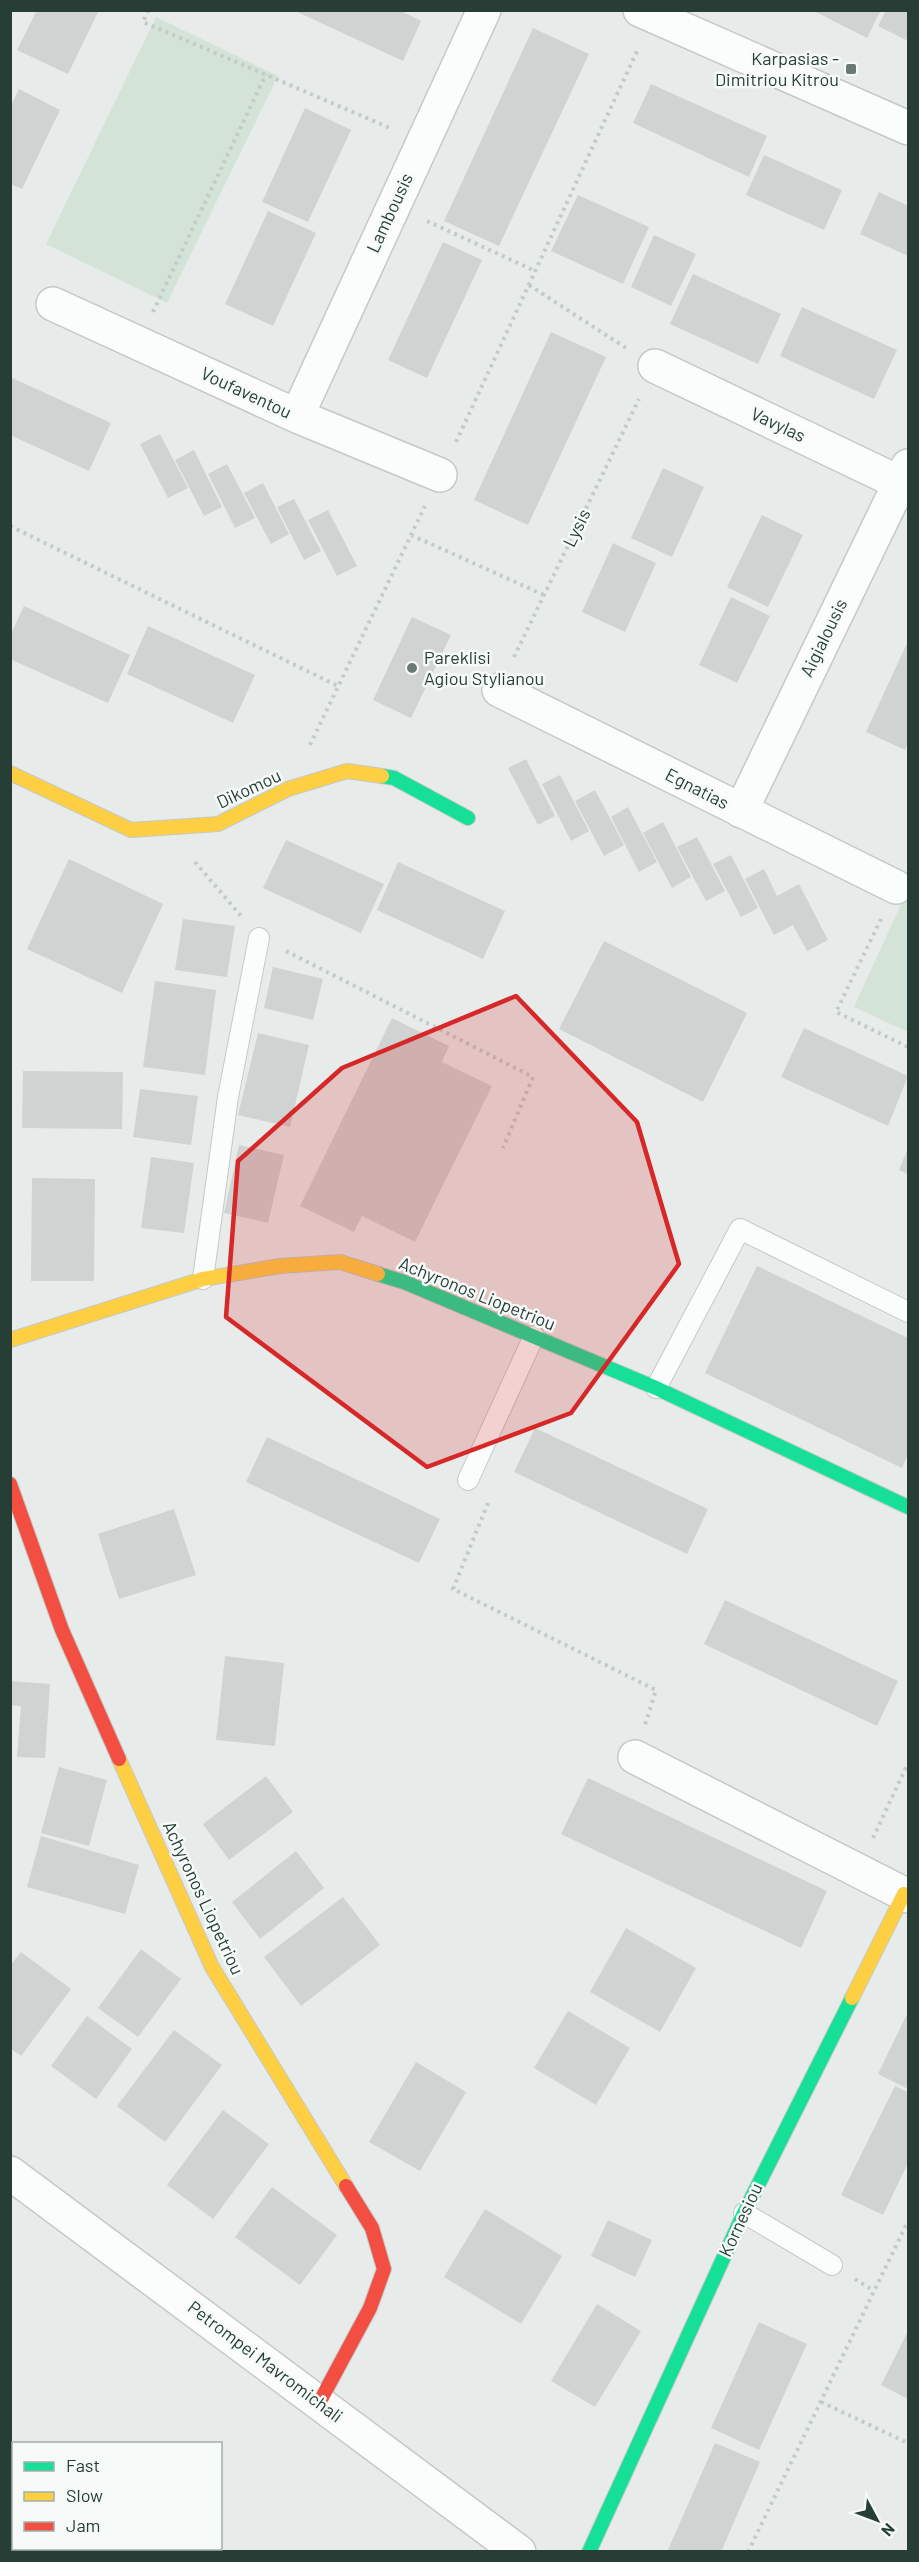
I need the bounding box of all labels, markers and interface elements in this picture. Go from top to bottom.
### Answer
place label: Karpasias - Dimitriou Kitrou [715,47,839,90]
marker: Karpasias - Dimitriou Kitrou [844,62,858,76]
street label: Lambousis [361,169,417,256]
street label: Voufaventou [198,361,295,423]
street label: Vavylas [748,402,809,446]
street label: Lysis [558,505,595,550]
street label: Aigialousis [795,595,851,680]
place label: Pareklisi Agiou Stylianou [424,646,544,689]
marker: Pareklisi Agiou Stylianou [405,661,419,675]
street label: Egnatias [662,763,733,813]
street label: Dikomou [213,764,284,813]
street label: Achyronos Liopetriou [396,1252,559,1335]
street label: Achyronos Liopetriou [159,1817,249,1978]
street label: Kornesiou [713,2179,767,2260]
street label: Petrompei Mavromichali [184,2296,347,2427]
legend [12,2442,222,2550]
text: Fast [66,2454,100,2476]
text: Slow [66,2484,103,2506]
north arrow [847,2490,907,2550]
text: Jam [66,2514,100,2536]
text: N [878,2520,899,2540]

